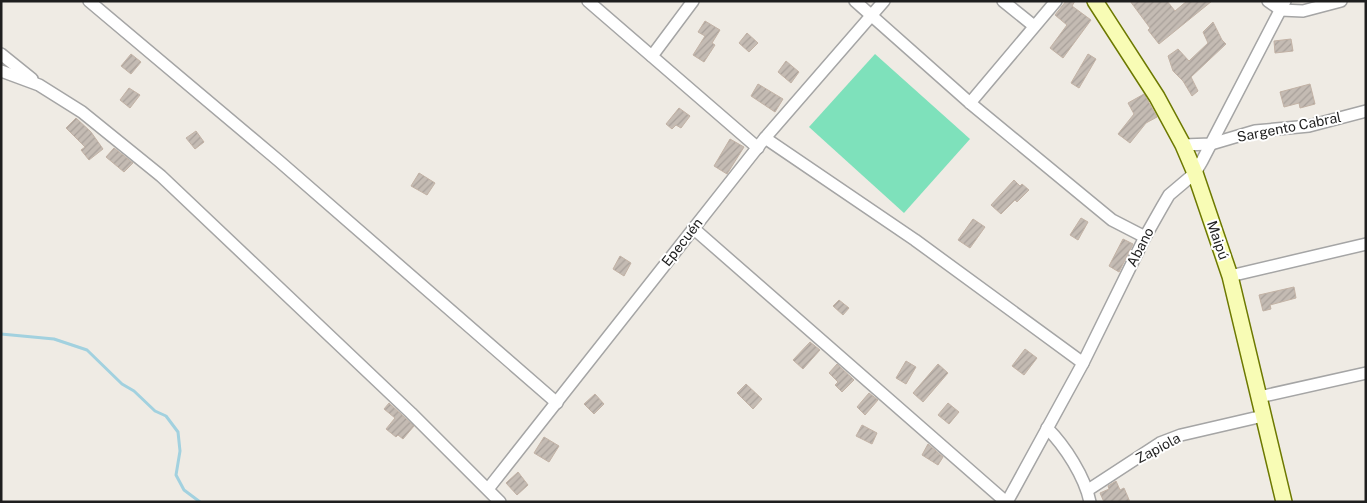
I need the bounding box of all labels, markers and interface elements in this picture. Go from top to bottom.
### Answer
street label: Sargento Cabral [1236,109,1342,145]
street label: Epecuén [658,215,706,269]
street label: Maipú [1204,218,1232,262]
street label: Abano [1123,225,1157,269]
street label: Zapiola [1133,430,1183,466]

